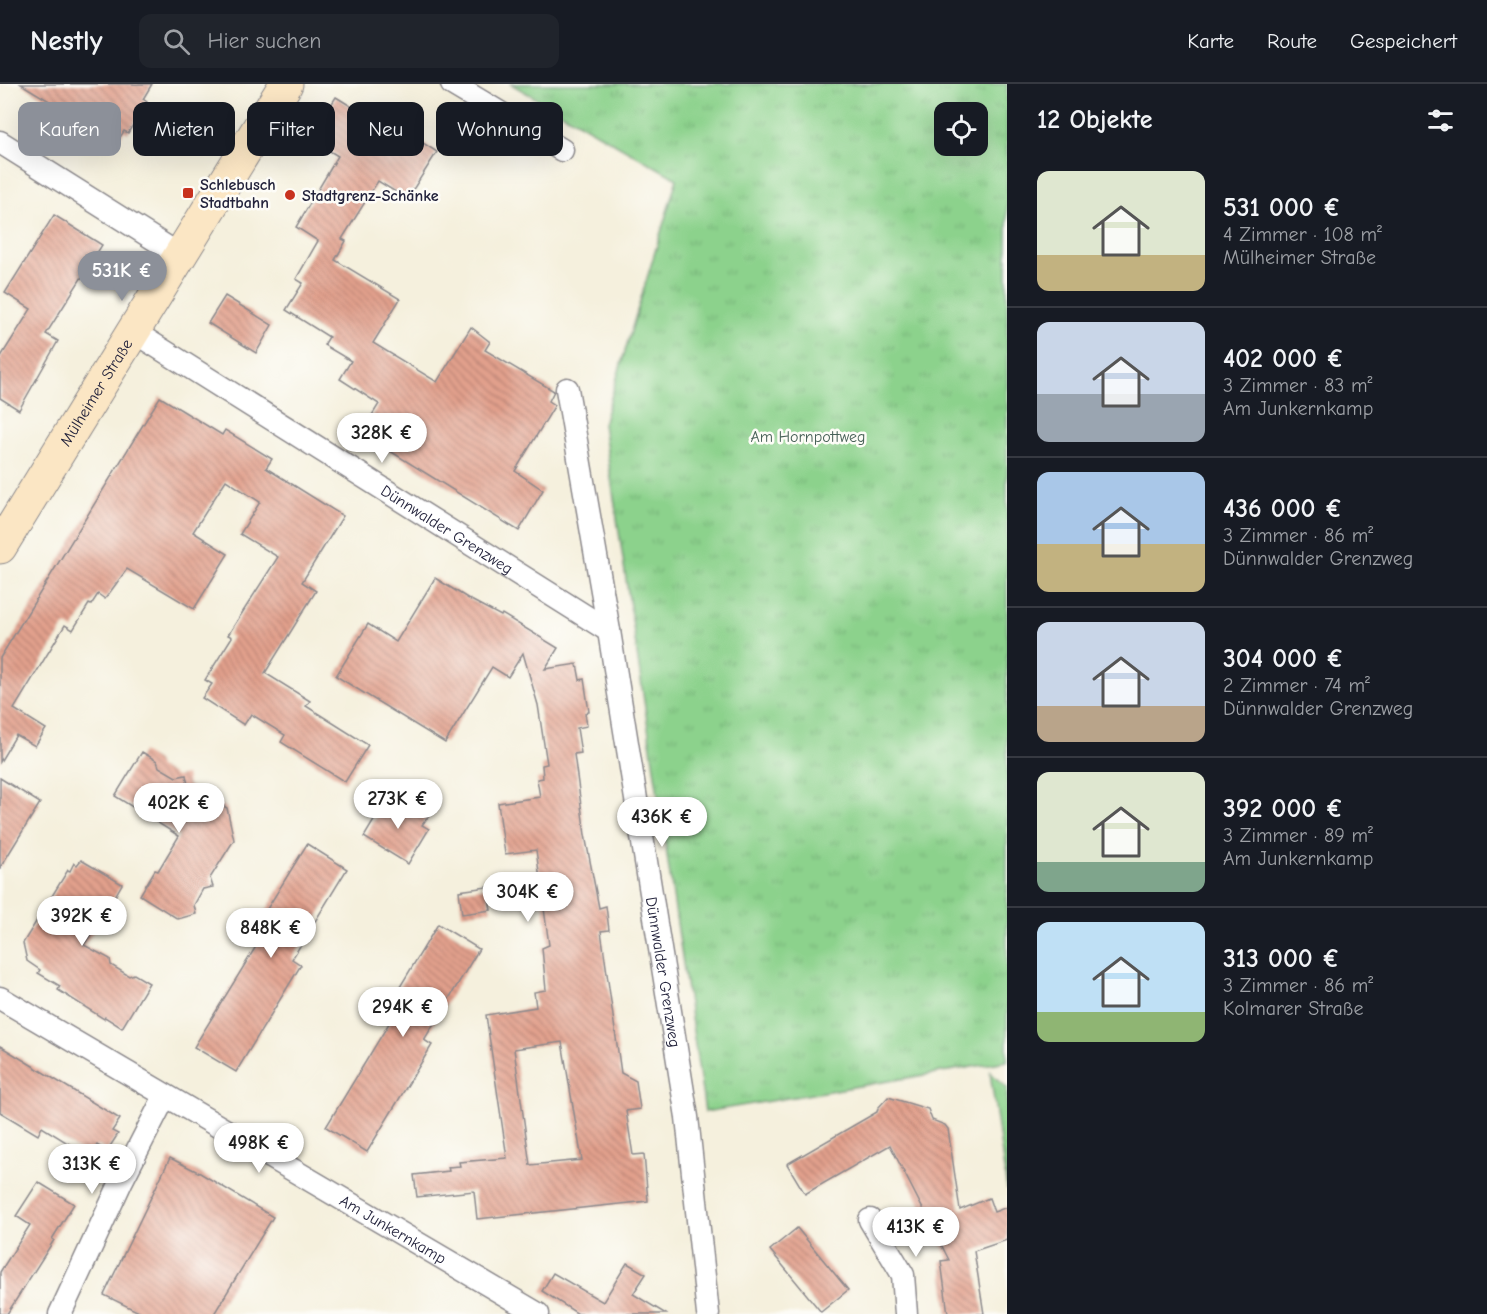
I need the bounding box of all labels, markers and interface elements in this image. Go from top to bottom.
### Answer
search box [139,14,559,68]
text: Nestly [30,25,103,57]
icon: search [160,25,193,58]
text: Hier suchen [208,28,322,54]
text: Karte [1187,29,1234,53]
text: Route [1267,29,1317,53]
text: Gespeichert [1350,29,1457,53]
chip: Kaufen [18,102,121,156]
chip: Mieten [133,102,235,156]
chip: Filter [247,102,335,156]
chip: Neu [347,102,424,156]
chip: Wohnung [436,102,563,156]
map controls [934,102,988,156]
button: locate [934,102,988,156]
icon: filters [1424,104,1457,137]
text: 12 Objekte [1037,105,1153,135]
place label: Schlebusch Stadtbahn [200,176,276,212]
marker: Schlebusch Stadtbahn [181,186,195,200]
place label: Stadtgrenz-Schänke [302,187,439,205]
marker: Stadtgrenz-Schänke [283,188,297,202]
text: 531 000 € [1223,193,1341,223]
icon: home [1085,195,1157,267]
text: 4 Zimmer · 108 m² [1223,223,1382,246]
text: Mülheimer Straße [1223,246,1376,269]
pin: 531K € [73,251,171,302]
text: 531K € [92,259,152,282]
street label: Mülheimer Straße [57,336,136,450]
text: 402 000 € [1223,344,1344,374]
icon: home [1085,346,1157,418]
text: 3 Zimmer · 83 m² [1223,374,1373,397]
text: Am Junkernkamp [1223,397,1373,420]
pin: 328K € [333,413,431,464]
text: 328K € [351,421,413,444]
park label: Am Hornpottweg [751,428,865,446]
street label: Dünnwalder Grenzweg [377,482,516,578]
text: 436 000 € [1223,494,1343,524]
icon: home [1085,496,1157,568]
text: 3 Zimmer · 86 m² [1223,524,1373,547]
text: Dünnwalder Grenzweg [1223,547,1413,570]
text: 304 000 € [1223,644,1344,674]
icon: home [1085,646,1157,718]
text: 2 Zimmer · 74 m² [1223,674,1370,697]
text: Dünnwalder Grenzweg [1223,697,1413,720]
pin: 273K € [349,779,447,830]
pin: 402K € [130,783,228,834]
text: 273K € [368,787,428,810]
text: 402K € [148,791,210,814]
text: 392 000 € [1223,794,1343,824]
icon: home [1085,796,1157,868]
pin: 436K € [613,797,711,848]
text: 436K € [631,805,693,828]
text: 3 Zimmer · 89 m² [1223,824,1373,847]
text: Am Junkernkamp [1223,847,1373,870]
pin: 304K € [479,872,577,923]
text: 304K € [497,880,559,903]
street label: Dünnwalder Grenzweg [642,895,684,1049]
pin: 392K € [33,896,131,947]
text: 392K € [51,904,113,927]
pin: 848K € [222,908,320,959]
text: 848K € [240,916,302,939]
text: 313 000 € [1223,944,1340,974]
icon: home [1085,946,1157,1018]
text: 3 Zimmer · 86 m² [1223,974,1373,997]
pin: 294K € [354,987,452,1038]
text: 294K € [372,995,434,1018]
text: Kolmarer Straße [1223,997,1363,1020]
pin: 498K € [210,1123,308,1174]
text: 498K € [228,1131,290,1154]
pin: 313K € [43,1144,141,1195]
text: 313K € [62,1152,122,1175]
street label: Am Junkernkamp [336,1192,449,1268]
pin: 413K € [867,1207,965,1258]
text: 413K € [886,1215,946,1238]

